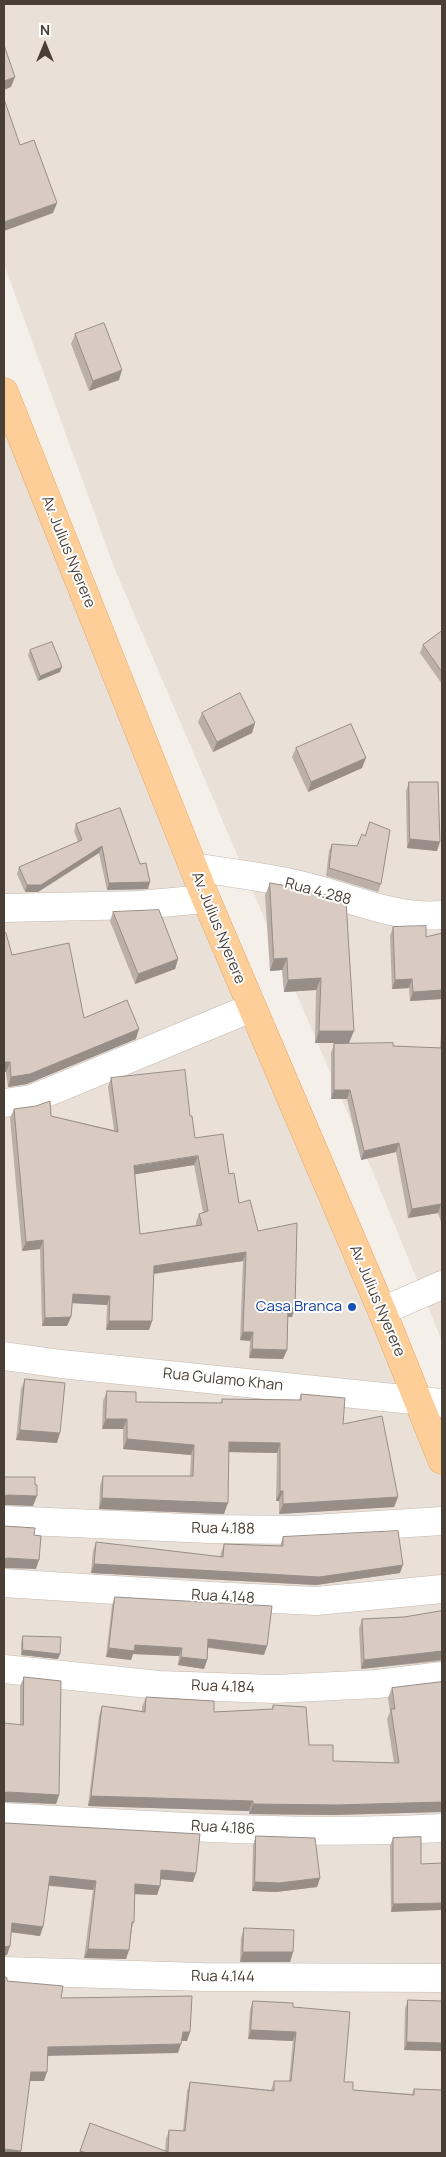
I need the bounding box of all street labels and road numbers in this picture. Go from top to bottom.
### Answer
street label: Av. Julius Nyerere [37,493,99,611]
street label: Av. Julius Nyerere [187,869,249,987]
street label: Rua 4.288 [283,875,353,909]
street label: Av. Julius Nyerere [345,1242,409,1360]
street label: Rua Gulamo Khan [162,1365,284,1395]
street label: Rua 4.188 [191,1519,255,1539]
street label: Rua 4.148 [191,1586,255,1608]
street label: Rua 4.184 [191,1677,255,1697]
street label: Rua 4.186 [191,1817,255,1839]
street label: Rua 4.144 [191,1967,255,1987]

